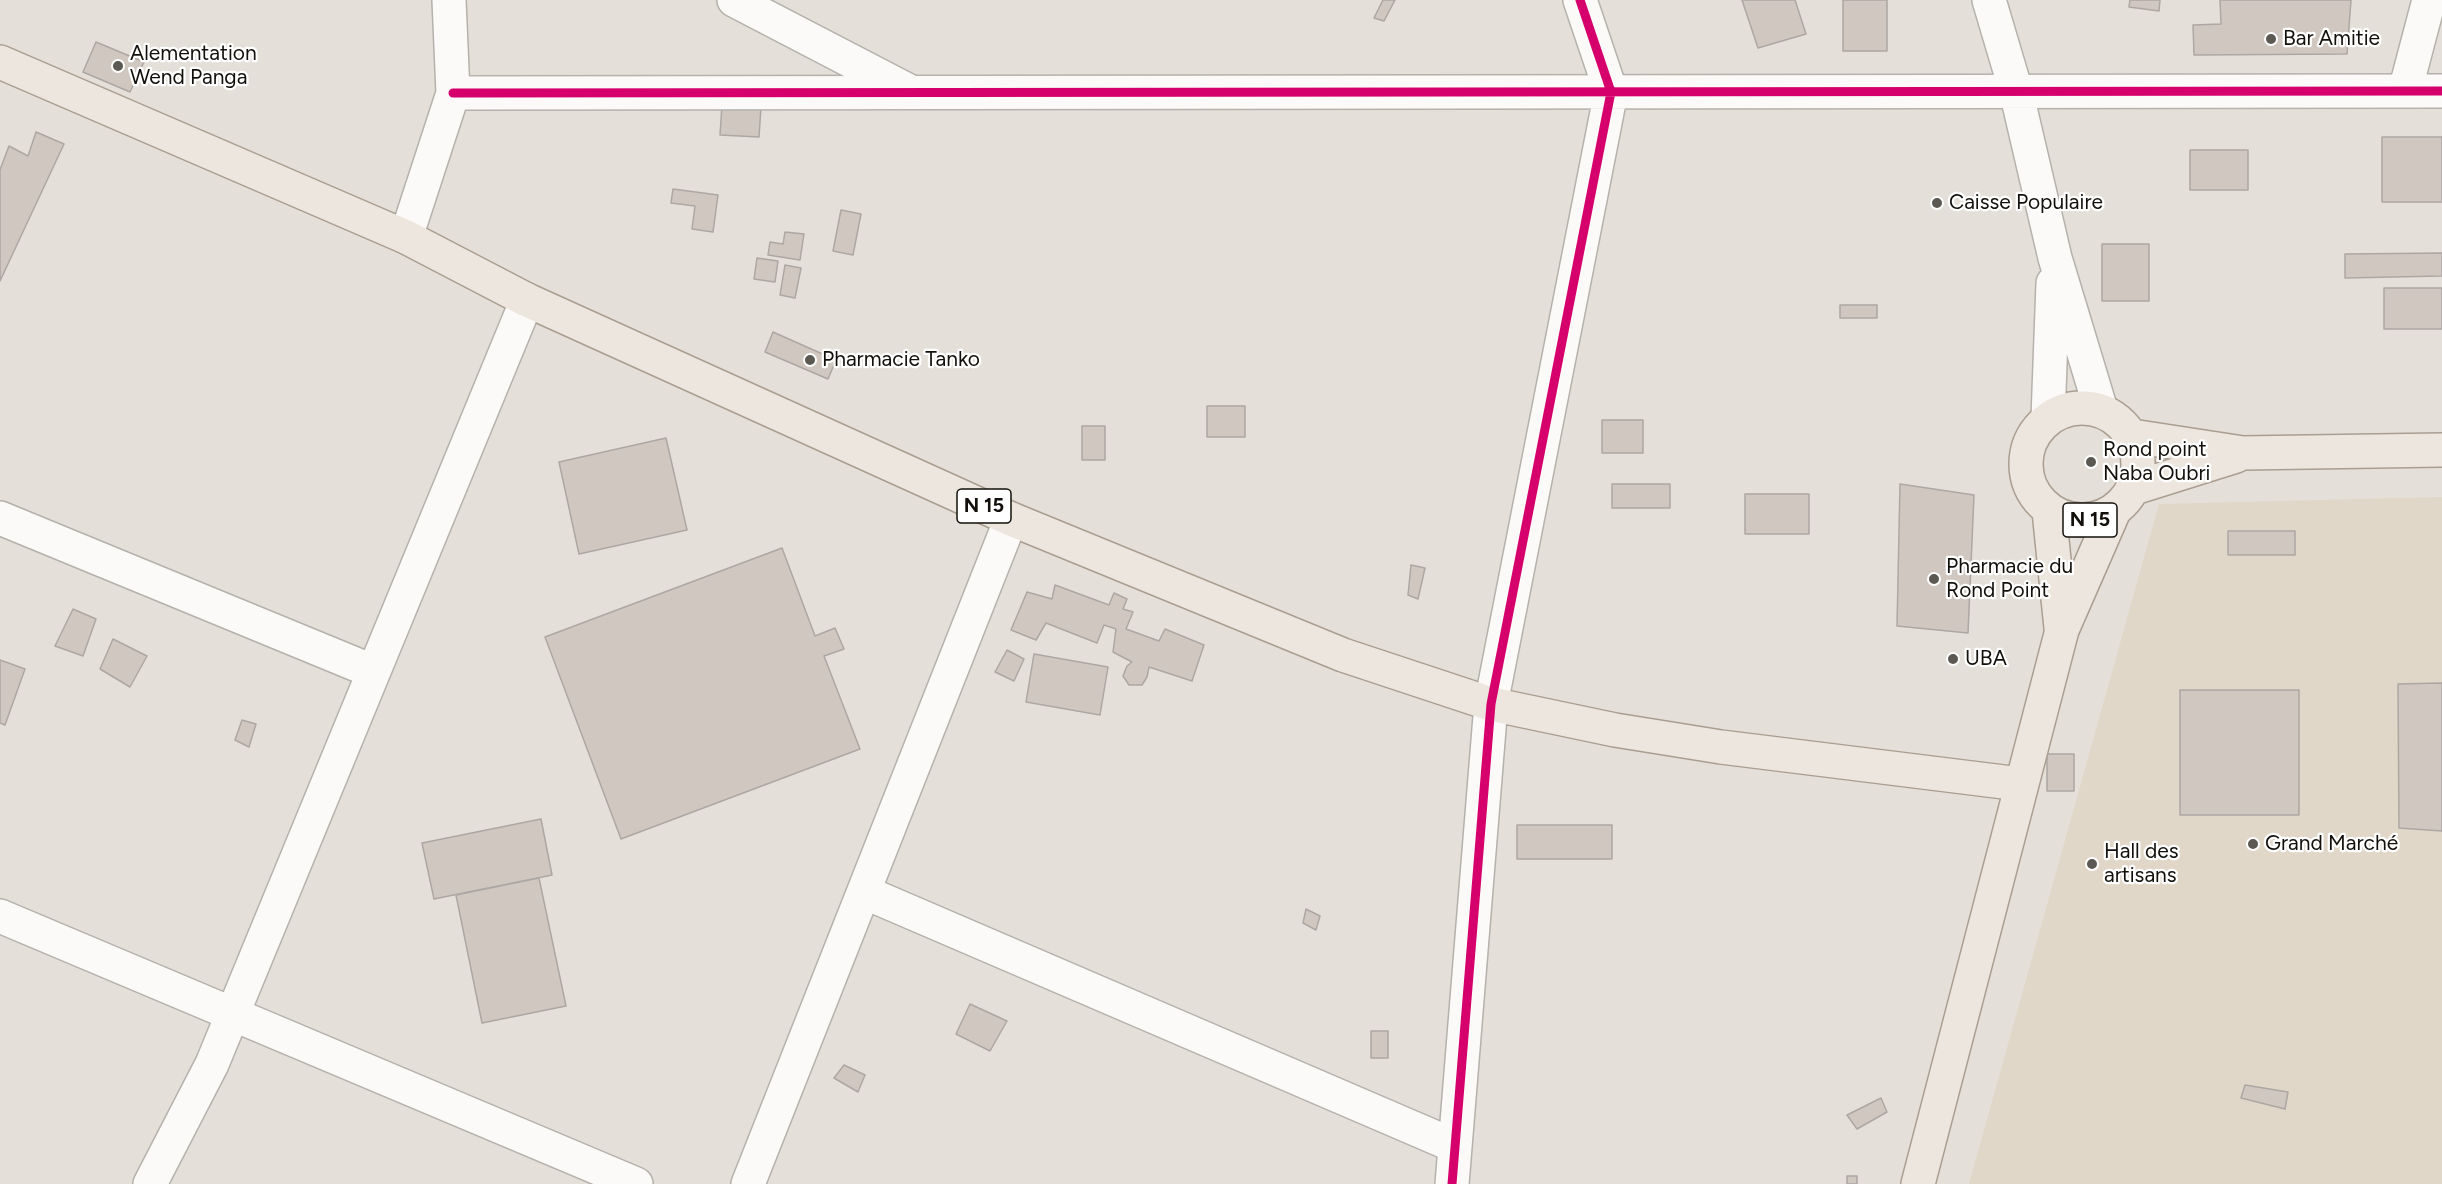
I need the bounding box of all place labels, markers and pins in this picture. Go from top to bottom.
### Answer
place label: Bar Amitie [2283,26,2380,52]
marker: Bar Amitie [2264,32,2278,46]
place label: Alementation Wend Panga [130,41,257,91]
marker: Alementation Wend Panga [111,59,125,73]
place label: Caisse Populaire [1949,190,2103,216]
marker: Caisse Populaire [1930,196,1944,210]
place label: Pharmacie Tanko [822,347,980,373]
marker: Pharmacie Tanko [803,353,817,367]
place label: Rond point Naba Oubri [2103,437,2210,487]
marker: Rond point Naba Oubri [2084,455,2098,469]
place label: Pharmacie du Rond Point [1946,554,2073,604]
marker: Pharmacie du Rond Point [1927,572,1941,586]
place label: UBA [1965,646,2007,672]
marker: UBA [1946,652,1960,666]
place label: Grand Marché [2265,831,2398,857]
marker: Grand Marché [2246,837,2260,851]
place label: Hall des artisans [2104,839,2178,889]
marker: Hall des artisans [2085,857,2099,871]

